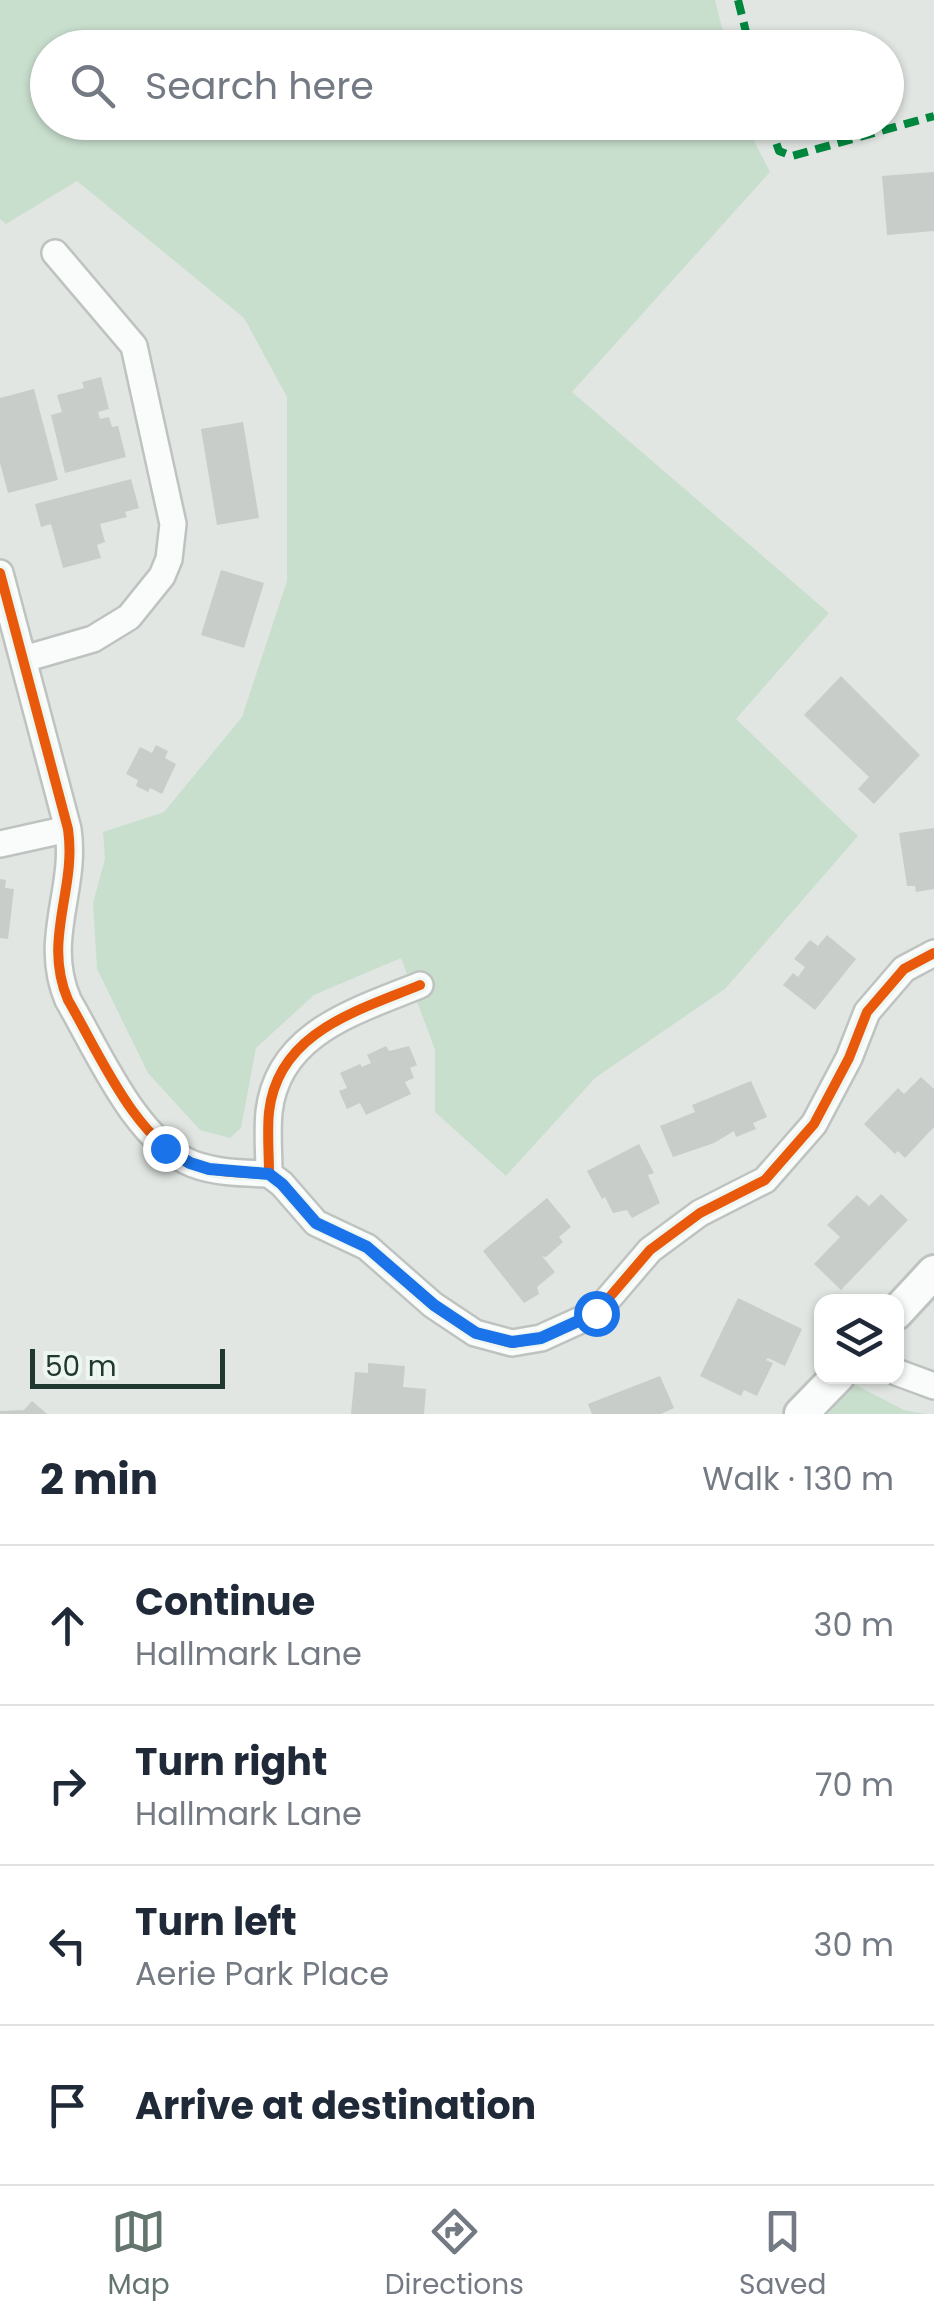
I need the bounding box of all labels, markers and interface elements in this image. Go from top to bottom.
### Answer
search box [30,30,904,140]
icon: search [65,58,120,113]
text: Search here [145,59,374,112]
route end [143,1126,189,1172]
route start [574,1291,620,1337]
map controls [814,1294,904,1384]
button: layers [814,1294,904,1384]
scale bar [30,1344,225,1388]
text: 50 m [45,1347,116,1386]
text: 2 min [40,1450,158,1509]
text: Walk · 130 m [702,1456,894,1501]
text: Continue [135,1575,315,1628]
icon: ahead [40,1598,95,1653]
text: 30 m [814,1602,894,1647]
text: Hallmark Lane [135,1631,362,1676]
text: Turn right [135,1735,327,1788]
icon: right [40,1758,95,1813]
text: 70 m [815,1762,894,1807]
text: Hallmark Lane [135,1791,362,1836]
text: Turn left [135,1895,297,1948]
icon: left [40,1918,95,1973]
text: 30 m [814,1922,894,1967]
text: Aerie Park Place [135,1951,389,1996]
icon: arrive [40,2078,95,2133]
text: Arrive at destination [135,2079,536,2132]
tab: Map [108,2204,170,2306]
tab: Directions [385,2204,524,2306]
tab: Saved [739,2204,826,2306]

